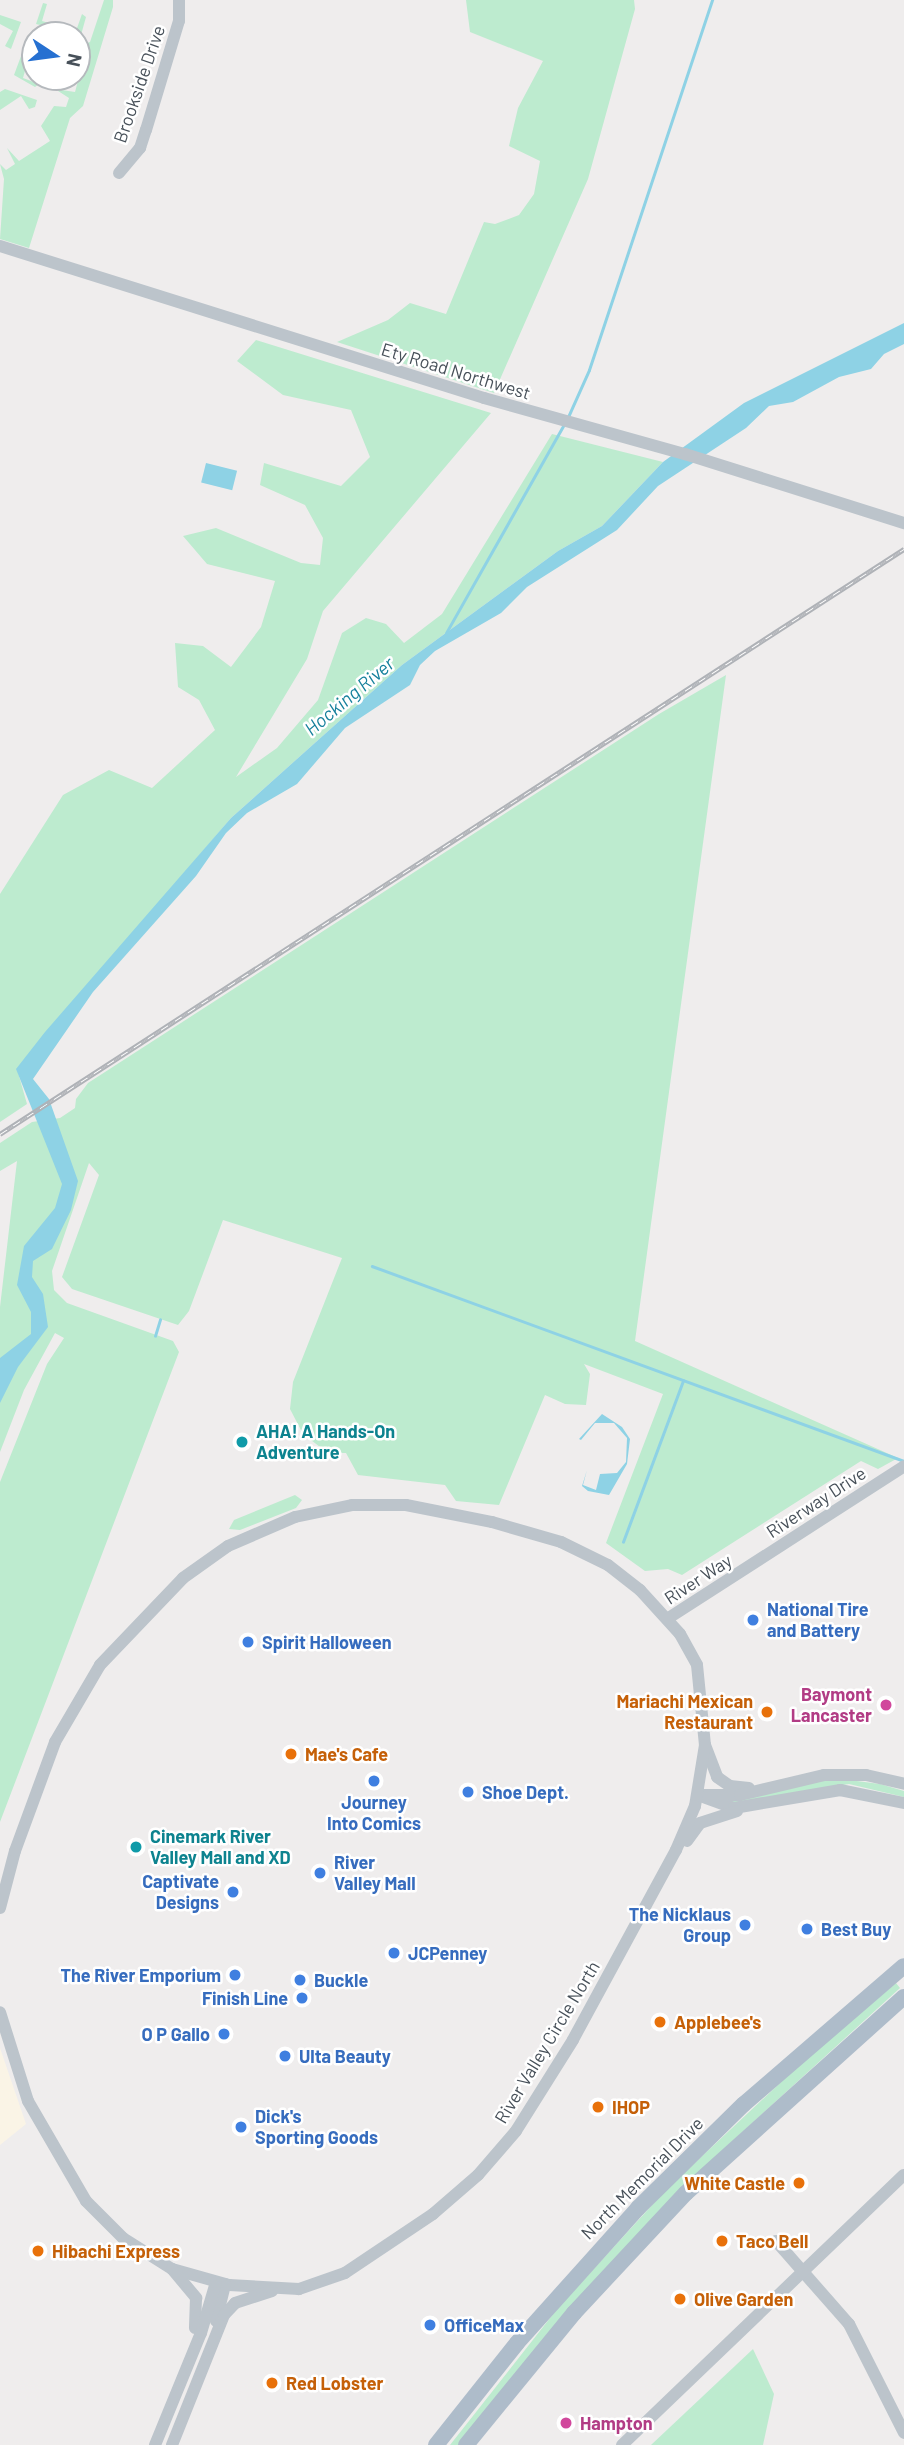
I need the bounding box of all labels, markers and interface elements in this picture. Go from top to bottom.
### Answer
north arrow [21,21,91,91]
street label: Brookside Drive [109,22,169,146]
text: N [62,52,88,69]
street label: Ety Road Northwest [379,338,533,404]
water label: Hocking River [300,652,398,740]
place label: AHA! A Hands-On Adventure [256,1421,395,1464]
marker: AHA! A Hands-On Adventure [234,1434,250,1450]
street label: Riverway Drive [762,1462,870,1542]
street label: River Way [660,1549,736,1609]
place label: National Tire and Battery [767,1599,869,1642]
marker: National Tire and Battery [745,1612,761,1628]
place label: Spirit Halloween [262,1631,392,1653]
marker: Spirit Halloween [240,1634,256,1650]
place label: Baymont Lancaster [791,1684,872,1726]
place label: Mariachi Mexican Restaurant [616,1691,753,1734]
marker: Baymont Lancaster [878,1697,894,1713]
marker: Mariachi Mexican Restaurant [759,1704,775,1720]
place label: Mae's Cafe [305,1743,388,1765]
marker: Mae's Cafe [283,1746,299,1762]
marker: Journey Into Comics [366,1773,382,1789]
place label: Shoe Dept. [482,1781,569,1803]
marker: Shoe Dept. [460,1784,476,1800]
place label: Journey Into Comics [327,1792,421,1834]
place label: Cinemark River Valley Mall and XD [150,1826,291,1868]
marker: Cinemark River Valley Mall and XD [128,1839,144,1855]
place label: River Valley Mall [334,1852,416,1895]
marker: River Valley Mall [312,1865,328,1881]
place label: Captivate Designs [142,1871,219,1913]
marker: Captivate Designs [225,1884,241,1900]
place label: The Nicklaus Group [629,1904,731,1946]
marker: The Nicklaus Group [737,1917,753,1933]
place label: Best Buy [821,1918,891,1940]
marker: Best Buy [799,1921,815,1937]
place label: JCPenney [408,1942,487,1964]
marker: JCPenney [386,1945,402,1961]
street label: River Valley Circle North [490,1957,604,2127]
place label: The River Emporium [60,1964,221,1986]
marker: The River Emporium [227,1967,243,1983]
place label: Buckle [314,1969,368,1991]
marker: Buckle [292,1972,308,1988]
place label: Finish Line [202,1987,288,2009]
marker: Finish Line [294,1990,310,2006]
place label: Applebee's [674,2011,761,2033]
marker: Applebee's [652,2014,668,2030]
place label: O P Gallo [142,2023,210,2045]
marker: O P Gallo [216,2026,232,2042]
place label: Ulta Beauty [299,2045,391,2067]
marker: Ulta Beauty [277,2048,293,2064]
place label: IHOP [612,2096,650,2118]
marker: IHOP [590,2099,606,2115]
place label: Dick's Sporting Goods [255,2106,378,2148]
street label: North Memorial Drive [576,2112,708,2244]
marker: Dick's Sporting Goods [233,2119,249,2135]
place label: White Castle [684,2172,785,2194]
marker: White Castle [791,2175,807,2191]
place label: Taco Bell [736,2230,808,2252]
marker: Taco Bell [714,2233,730,2249]
place label: Hibachi Express [52,2240,180,2262]
marker: Hibachi Express [30,2243,46,2259]
place label: Olive Garden [694,2288,793,2310]
marker: Olive Garden [672,2291,688,2307]
place label: OfficeMax [444,2314,524,2336]
marker: OfficeMax [422,2317,438,2333]
place label: Red Lobster [286,2372,384,2394]
marker: Red Lobster [264,2375,280,2391]
place label: Hampton [580,2412,653,2434]
marker: Hampton [558,2415,574,2431]

